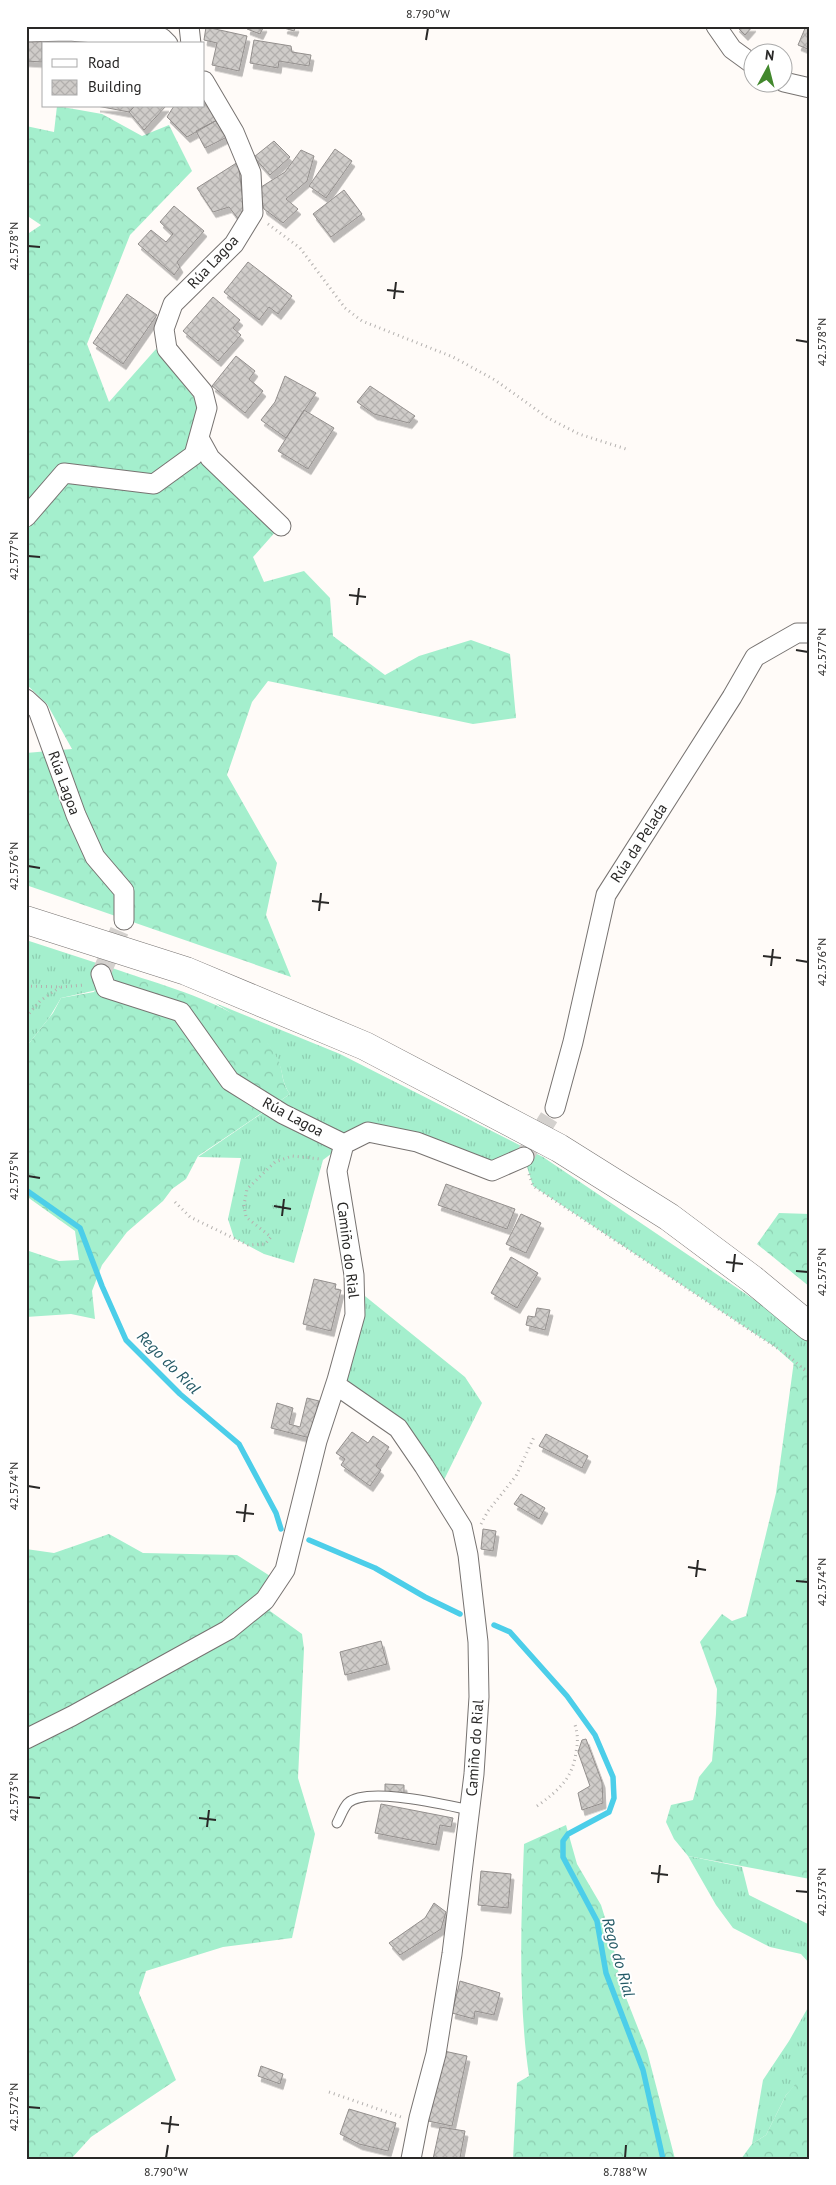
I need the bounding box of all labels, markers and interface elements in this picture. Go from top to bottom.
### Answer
text: 8.790°W [406,6,450,21]
legend [42,42,205,108]
north arrow [744,42,794,92]
text: N [764,46,775,65]
text: Road [88,53,120,72]
text: Building [88,77,142,96]
text: 42.578°N [6,222,21,270]
street label: Rúa Lagoa [183,231,242,293]
text: 42.578°N [814,318,829,366]
text: 42.577°N [6,532,21,580]
text: 42.577°N [814,628,829,676]
street label: Rúa Lagoa [44,748,85,817]
street label: Rúa da Pelada [606,800,671,886]
text: 42.576°N [6,842,21,890]
text: 42.576°N [814,938,829,986]
street label: Rúa Lagoa [259,1093,327,1141]
text: 42.575°N [6,1152,21,1200]
street label: Camiño do Rial [333,1201,364,1300]
text: 42.575°N [814,1248,829,1296]
water label: Rego do Rial [133,1326,205,1398]
text: 42.574°N [6,1462,21,1510]
text: 42.574°N [814,1558,829,1606]
street label: Camiño do Rial [462,1698,487,1797]
text: 42.573°N [6,1773,21,1821]
text: 42.573°N [814,1868,829,1916]
water label: Rego do Rial [598,1915,640,2000]
text: 42.572°N [6,2083,21,2131]
text: 8.790°W [144,2164,188,2179]
text: 8.788°W [603,2164,647,2179]

